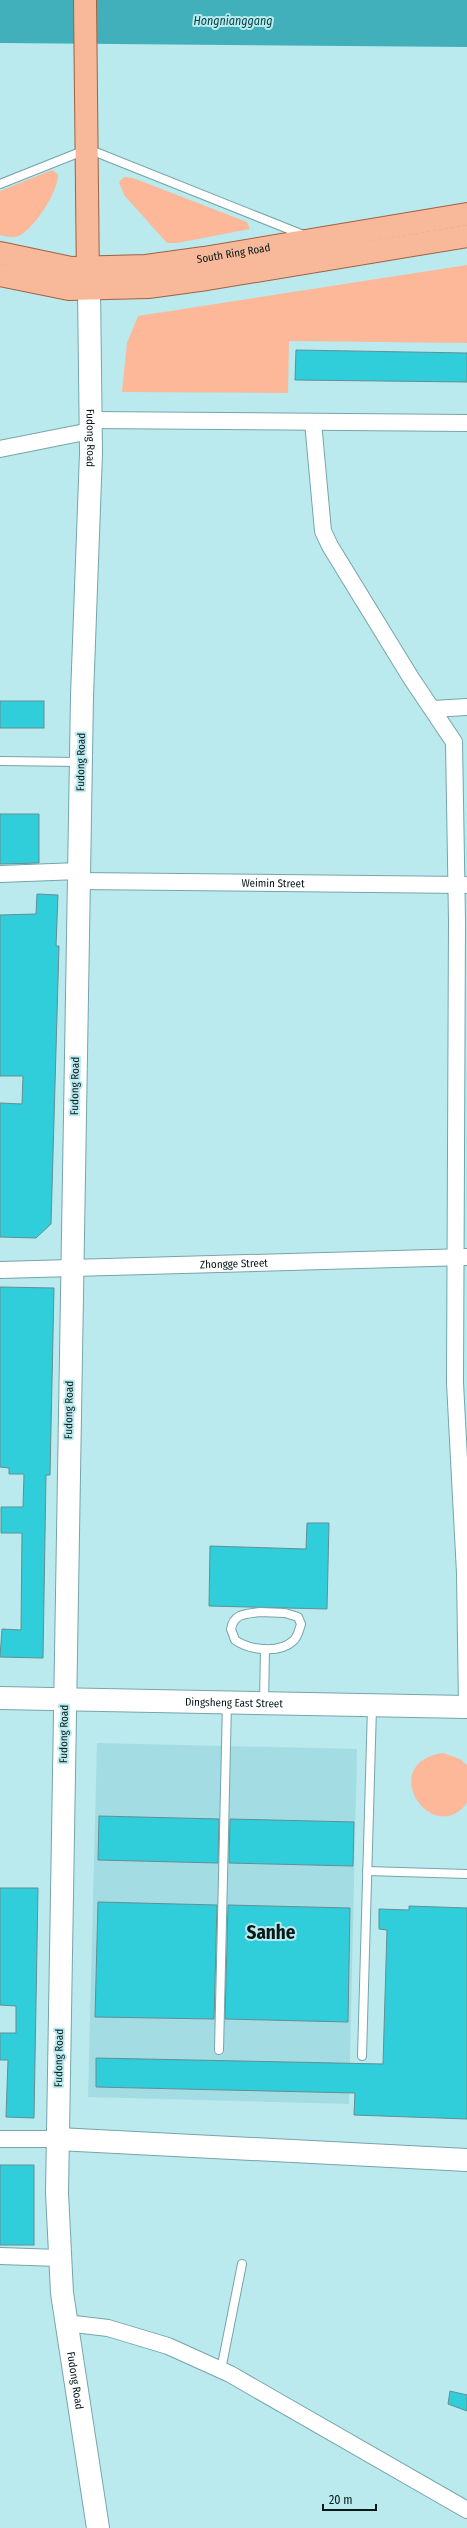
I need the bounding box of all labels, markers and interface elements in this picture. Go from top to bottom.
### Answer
water label: Hongnianggang [193,14,273,28]
street label: South Ring Road [196,241,271,265]
street label: Fudong Road [84,409,98,467]
street label: Fudong Road [74,733,88,791]
street label: Weimin Street [241,876,305,890]
street label: Fudong Road [68,1057,82,1115]
street label: Zhongge Street [200,1256,268,1271]
street label: Fudong Road [62,1381,76,1439]
street label: Dingsheng East Street [185,1695,283,1710]
street label: Fudong Road [57,1705,71,1763]
district label: Sanhe [247,1921,296,1944]
street label: Fudong Road [52,2029,66,2087]
street label: Fudong Road [65,2351,86,2410]
scale bar [323,2486,376,2512]
text: 20 m [329,2493,353,2507]

